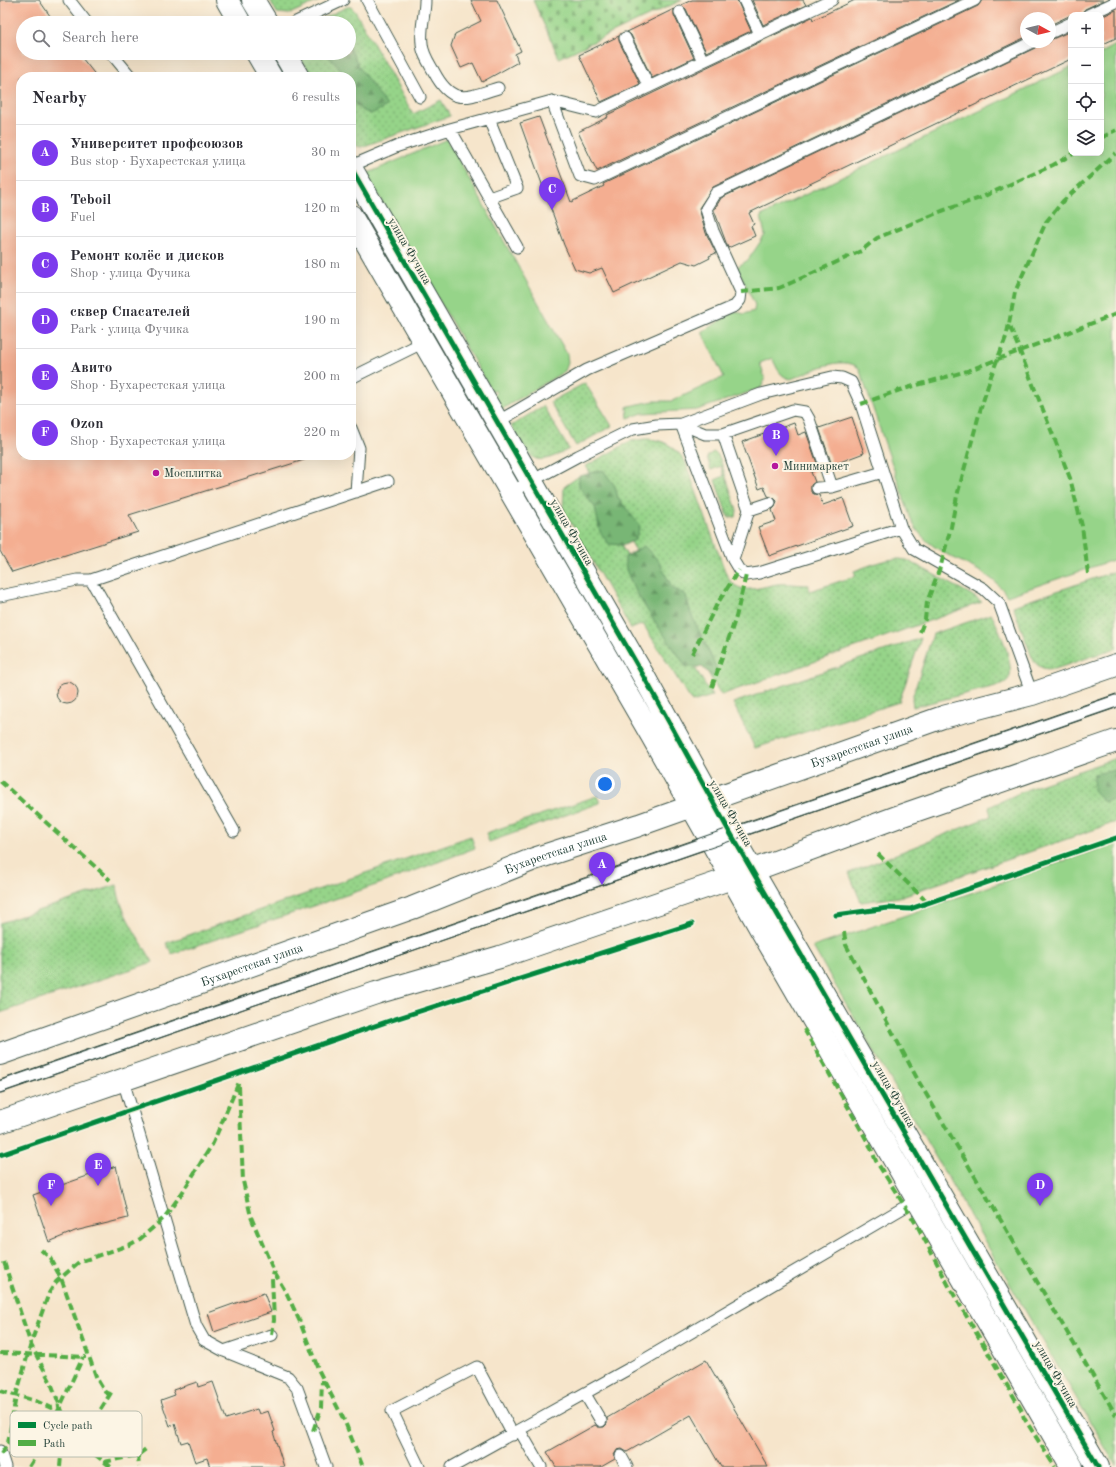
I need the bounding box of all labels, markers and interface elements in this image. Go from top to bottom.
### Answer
north arrow [1020,12,1056,48]
map controls [1068,12,1104,156]
button: + [1068,12,1104,48]
search box [16,16,356,60]
icon: search [30,27,52,49]
text: Search here [62,31,139,46]
button: − [1068,48,1104,84]
button: locate [1068,84,1104,120]
text: Nearby [32,90,87,107]
text: 6 results [291,91,340,104]
button: layers [1068,120,1104,156]
text: Университет профсоюзов [70,137,243,152]
text: A [40,146,50,159]
text: 30 m [311,146,340,159]
text: Bus stop · Бухарестская улица [70,155,246,168]
pin: C [539,177,565,210]
text: Teboil [70,193,111,208]
text: B [40,202,50,215]
text: 120 m [303,202,340,215]
text: Fuel [70,211,95,224]
street label: улица Фучика [385,216,433,287]
text: Ремонт колёс и дисков [70,249,224,264]
text: C [41,258,49,271]
text: 180 m [303,258,340,271]
text: Shop · улица Фучика [70,267,190,280]
text: cквер Спасателей [70,305,190,320]
text: D [40,314,50,327]
text: 190 m [303,314,340,327]
text: Park · улица Фучика [70,323,189,336]
text: Авито [70,361,112,376]
text: E [41,370,49,383]
text: 200 m [303,370,340,383]
text: Shop · Бухарестская улица [70,379,225,392]
text: Ozon [70,417,103,432]
pin: B [763,423,789,456]
text: F [41,426,49,439]
text: 220 m [303,426,340,439]
text: Shop · Бухарестская улица [70,435,225,448]
marker: Минимаркет [770,461,780,471]
place label: Минимаркет [783,461,849,473]
marker: Мосплитка [151,468,161,478]
place label: Мосплитка [164,468,222,480]
street label: улица Фучика [547,497,595,568]
street label: Бухарестская улица [809,723,914,771]
your location [595,774,615,794]
street label: улица Фучика [706,778,754,849]
street label: Бухарестская улица [503,831,609,877]
pin: A [589,852,615,885]
street label: Бухарестская улица [199,942,305,989]
street label: улица Фучика [869,1059,917,1130]
pin: E [85,1153,111,1186]
pin: F [38,1173,64,1206]
pin: D [1027,1173,1053,1206]
street label: улица Фучика [1031,1339,1079,1410]
legend [10,1411,142,1457]
text: Cycle path [43,1421,93,1432]
text: Path [43,1439,65,1450]

